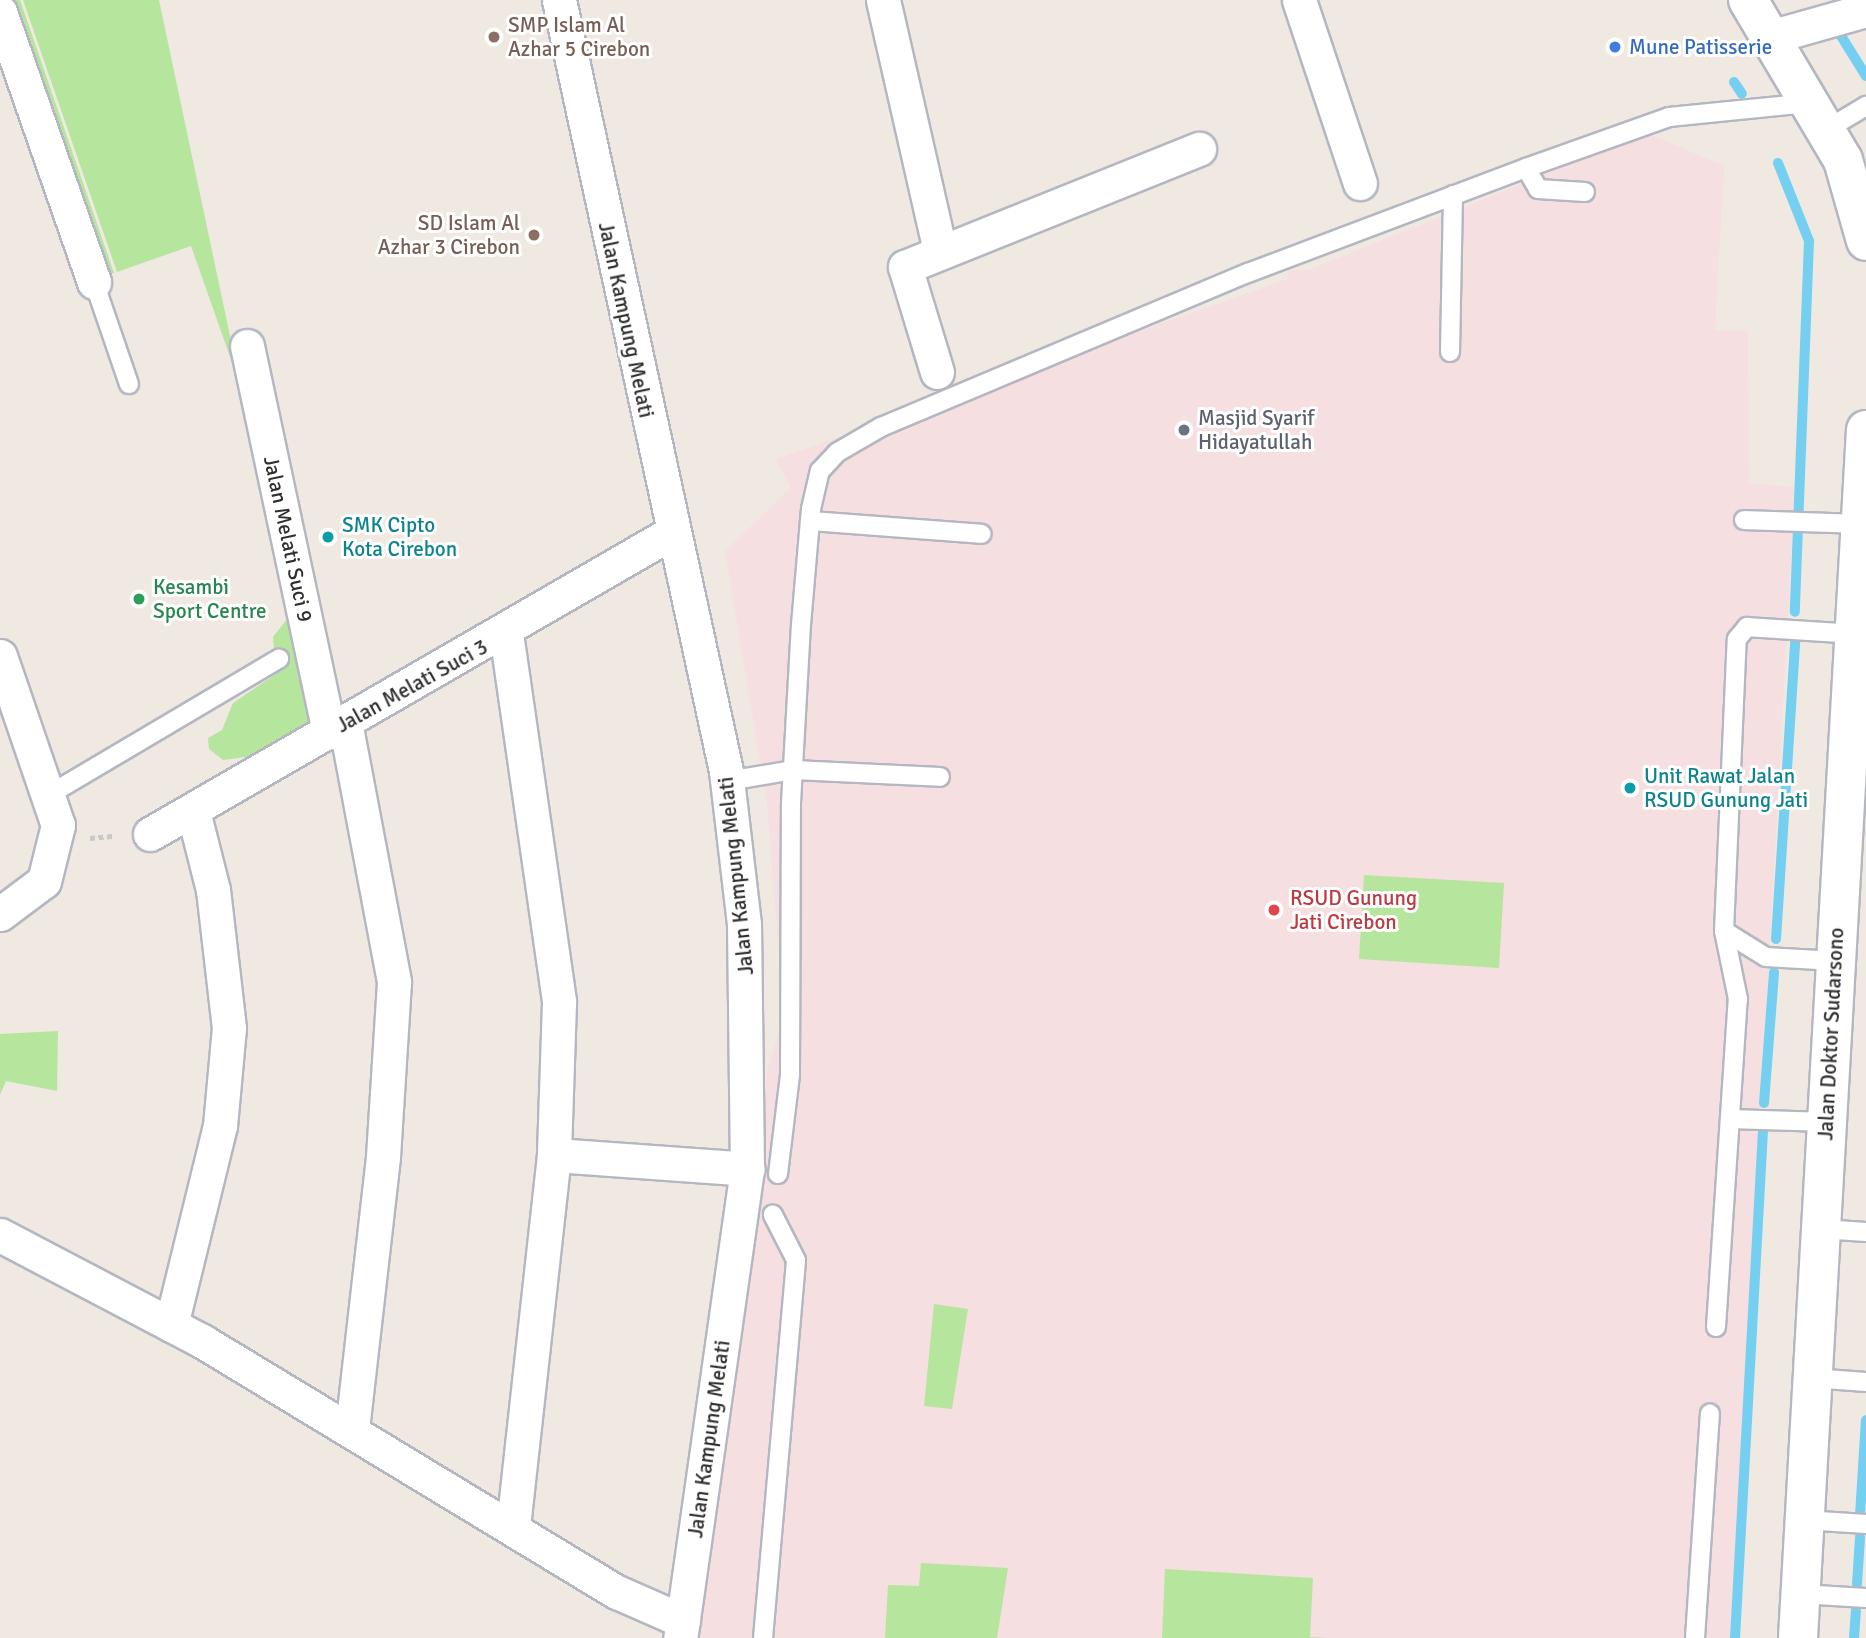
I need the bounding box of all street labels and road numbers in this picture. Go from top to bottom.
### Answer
street label: Jalan Kampung Melati [593,220,659,420]
street label: Jalan Melati Suci 9 [258,454,318,624]
street label: Jalan Melati Suci 3 [332,634,492,738]
street label: Jalan Kampung Melati [713,776,759,976]
street label: Jalan Doktor Sudarsono [1813,927,1849,1141]
street label: Jalan Kampung Melati [683,1339,735,1539]

